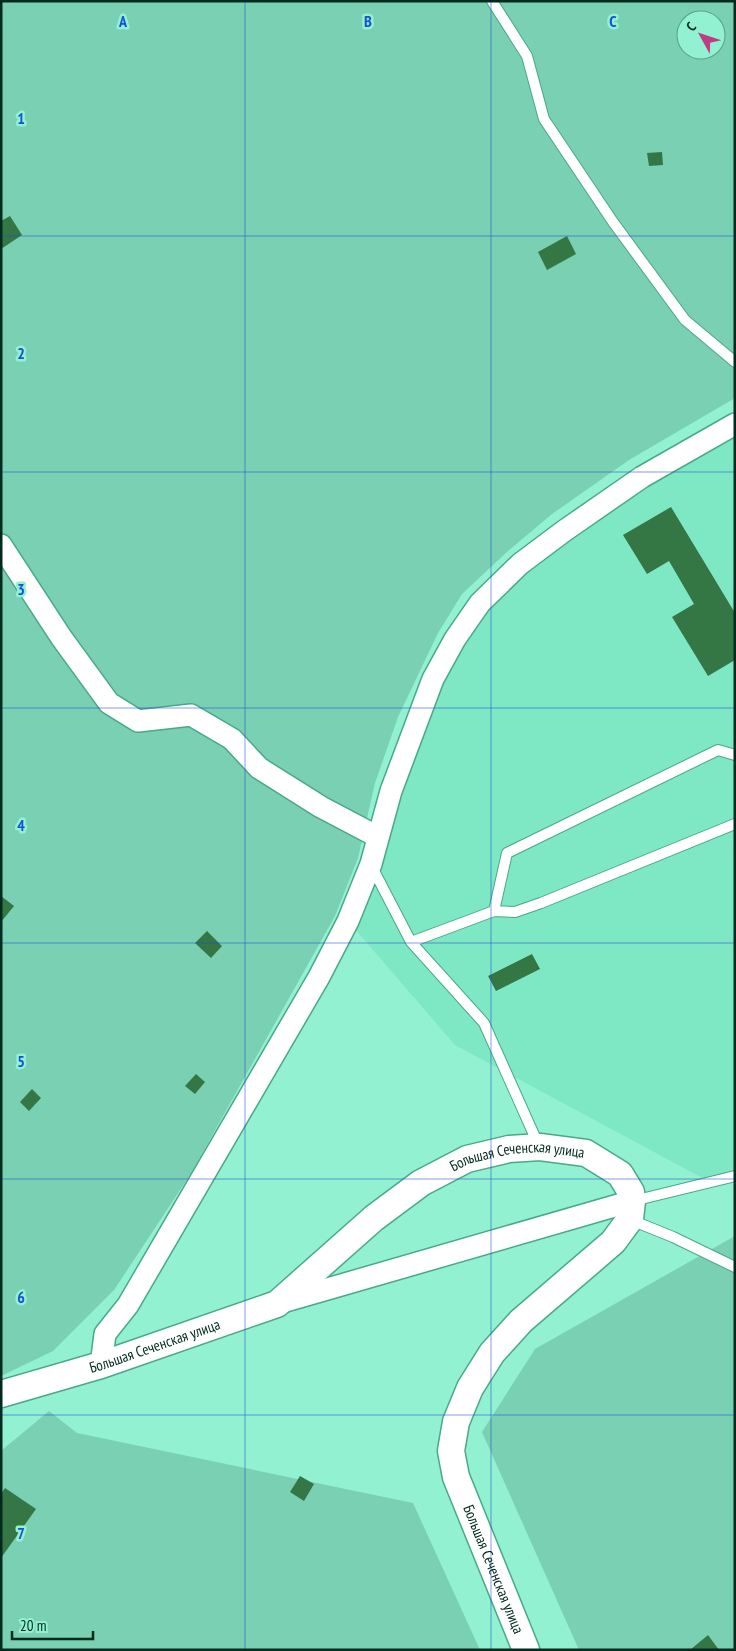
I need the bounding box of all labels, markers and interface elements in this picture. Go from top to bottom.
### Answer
north arrow [676,10,726,60]
text: A [118,11,128,31]
text: B [364,11,372,31]
text: C [609,11,617,31]
text: С [682,18,700,35]
text: 1 [17,108,25,128]
text: 2 [17,343,25,363]
text: 3 [17,579,25,599]
text: 4 [17,815,25,835]
text: 5 [17,1051,25,1071]
street label: Большая Сеченская улица [446,1137,586,1175]
text: 6 [17,1287,25,1307]
street label: Большая Сеченская улица [87,1314,222,1377]
street label: Большая Сеченская улица [459,1502,528,1636]
text: 7 [17,1523,25,1543]
scale bar [12,1608,94,1640]
text: 20 m [20,1616,46,1635]

